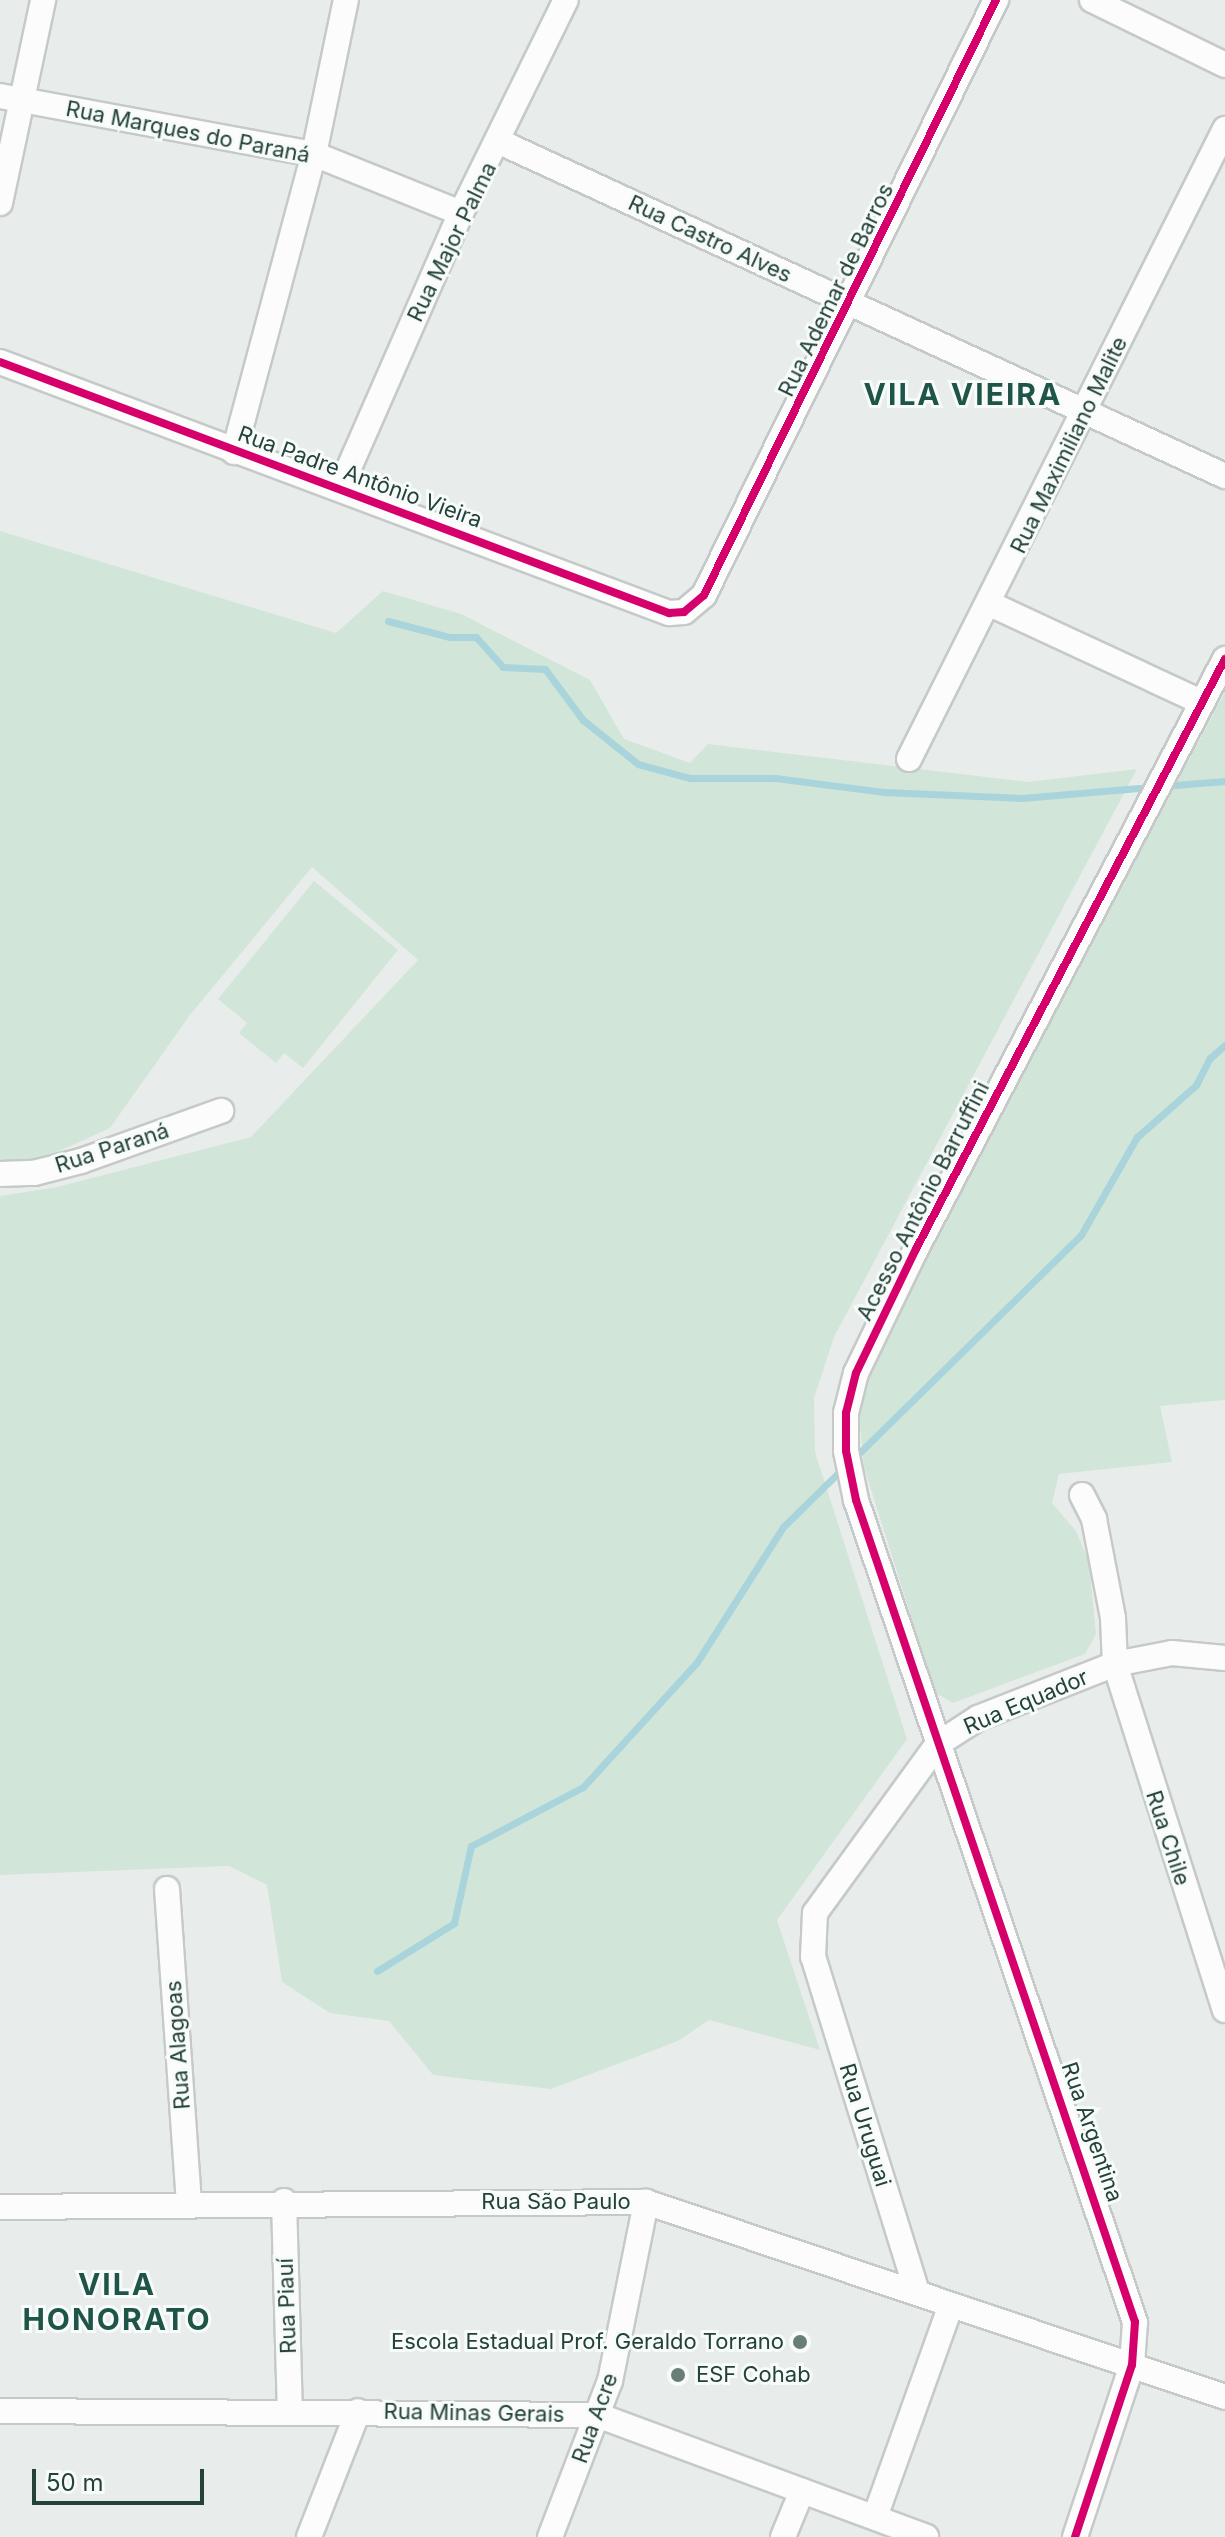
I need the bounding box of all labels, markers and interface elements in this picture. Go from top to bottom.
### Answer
street label: Rua Marques do Paraná [64,95,312,169]
street label: Rua Major Palma [402,158,502,326]
street label: Rua Ademar de Barros [773,179,899,401]
street label: Rua Castro Alves [624,190,796,288]
street label: Rua Maximiliano Malite [1005,332,1133,558]
district label: VILA VIEIRA [864,376,1062,412]
street label: Rua Padre Antônio Vieira [234,420,486,534]
street label: Acesso Antônio Barruffini [851,1077,995,1325]
street label: Rua Paraná [52,1117,172,1179]
street label: Rua Equador [960,1664,1092,1740]
street label: Rua Chile [1140,1787,1196,1889]
street label: Rua Alagoas [160,1980,196,2110]
street label: Rua Argentina [1056,2059,1128,2205]
street label: Rua Uruguai [834,2060,896,2190]
street label: Rua São Paulo [481,2189,631,2215]
street label: Rua Piauí [272,2258,302,2354]
district label: VILA HONORATO [22,2266,212,2336]
place label: Escola Estadual Prof. Geraldo Torrano [391,2329,784,2355]
marker: Escola Estadual Prof. Geraldo Torrano [791,2333,809,2351]
place label: ESF Cohab [696,2362,811,2388]
marker: ESF Cohab [667,2364,689,2386]
street label: Rua Acre [566,2369,624,2467]
street label: Rua Minas Gerais [383,2398,565,2428]
scale bar [36,2453,208,2503]
text: 50 m [46,2468,104,2497]

